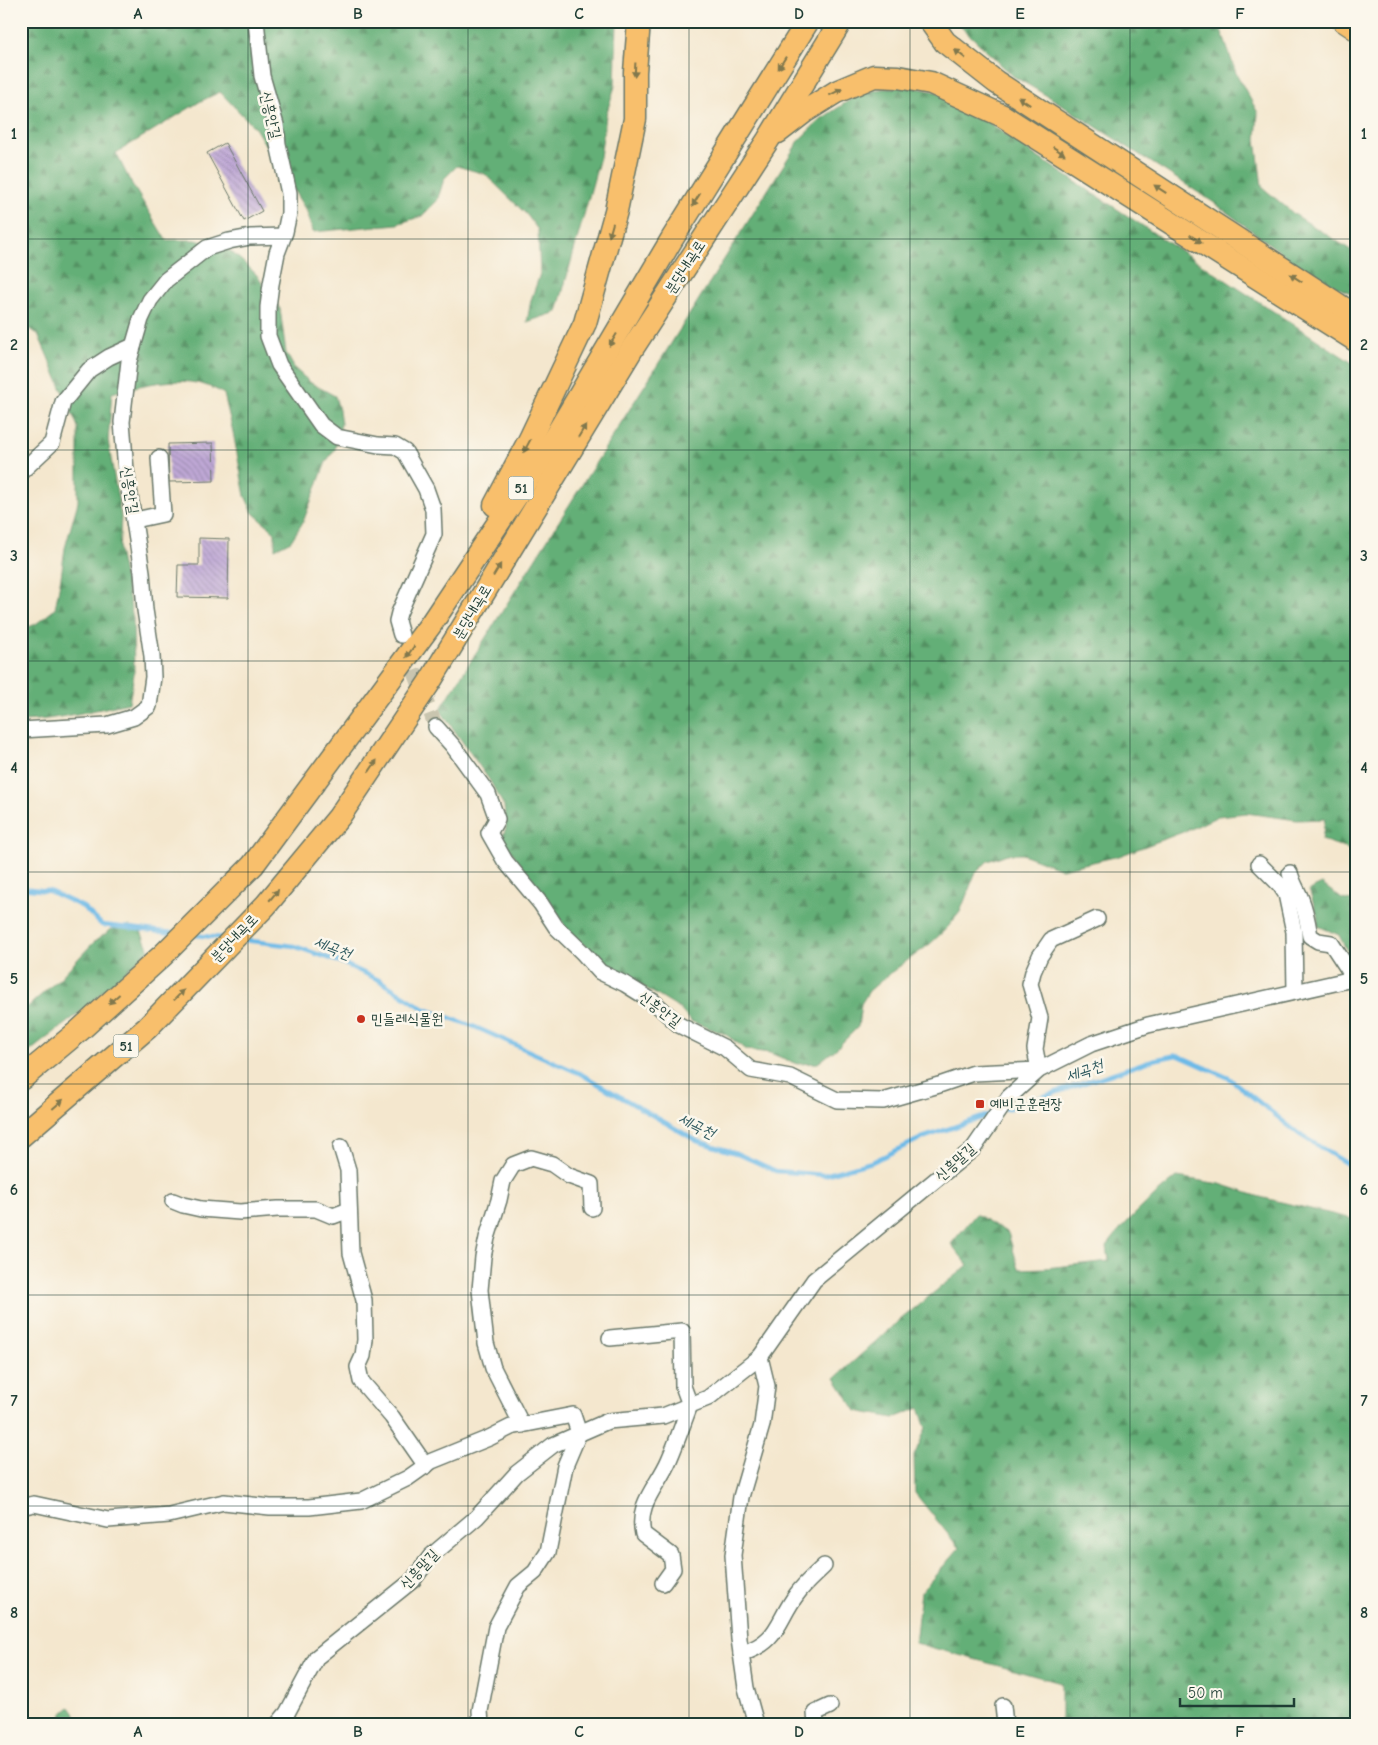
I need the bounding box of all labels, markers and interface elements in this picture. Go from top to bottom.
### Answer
text: A [134,5,143,23]
text: B [353,5,363,23]
text: C [574,5,584,23]
text: D [794,5,804,23]
text: E [1015,5,1025,23]
text: F [1235,5,1245,23]
one-way arrow [953,49,967,59]
one-way arrow [778,56,787,69]
one-way arrow [631,62,639,78]
one-way arrow [829,88,843,96]
street label: 신흥안길 [257,89,285,141]
one-way arrow [1018,96,1031,105]
text: 1 [11,125,17,143]
text: 1 [1361,125,1367,143]
one-way arrow [1053,146,1066,156]
one-way arrow [1154,185,1167,194]
one-way arrow [692,194,701,207]
one-way arrow [607,222,615,237]
one-way arrow [1190,234,1203,243]
street label: 분당내곡로 [661,237,709,297]
one-way arrow [1290,273,1303,283]
one-way arrow [608,333,617,346]
text: 2 [10,336,18,354]
text: 2 [1360,336,1368,354]
one-way arrow [577,425,587,438]
one-way arrow [523,438,531,453]
street label: 신흥안길 [117,465,143,515]
road number: 51 [508,476,534,499]
text: 3 [10,547,18,565]
text: 3 [1360,547,1368,565]
one-way arrow [493,563,502,576]
street label: 분당내곡로 [449,581,495,643]
one-way arrow [405,645,415,659]
text: 4 [10,759,18,777]
one-way arrow [368,759,378,773]
text: 4 [1360,759,1368,777]
one-way arrow [268,889,279,901]
street label: 분당내곡로 [207,910,261,966]
water label: 세곡천 [311,933,356,964]
text: 5 [10,970,18,988]
text: 5 [1360,970,1368,988]
street label: 신흥안길 [635,987,685,1031]
one-way arrow [172,989,184,1001]
one-way arrow [107,994,120,1005]
place label: 민들레식물원 [371,1010,443,1028]
marker: 민들레식물원 [355,1013,367,1025]
road number: 51 [114,1034,138,1058]
water label: 세곡천 [1063,1055,1108,1086]
place label: 예비군훈련장 [990,1095,1062,1113]
one-way arrow [52,1098,64,1110]
marker: 예비군훈련장 [974,1098,986,1110]
water label: 세곡천 [675,1109,720,1143]
street label: 신흥말길 [931,1139,979,1185]
text: 6 [10,1181,18,1199]
text: 6 [1360,1181,1368,1199]
text: 7 [10,1392,18,1410]
text: 7 [1360,1392,1368,1410]
street label: 신흥말길 [396,1545,442,1593]
text: 8 [10,1604,18,1622]
text: 8 [1360,1604,1368,1622]
scale bar [1180,1675,1294,1707]
text: 50 m [1188,1684,1223,1702]
text: A [134,1723,143,1741]
text: B [353,1723,363,1741]
text: C [574,1723,584,1741]
text: D [794,1723,804,1741]
text: E [1015,1723,1025,1741]
text: F [1235,1723,1245,1741]

